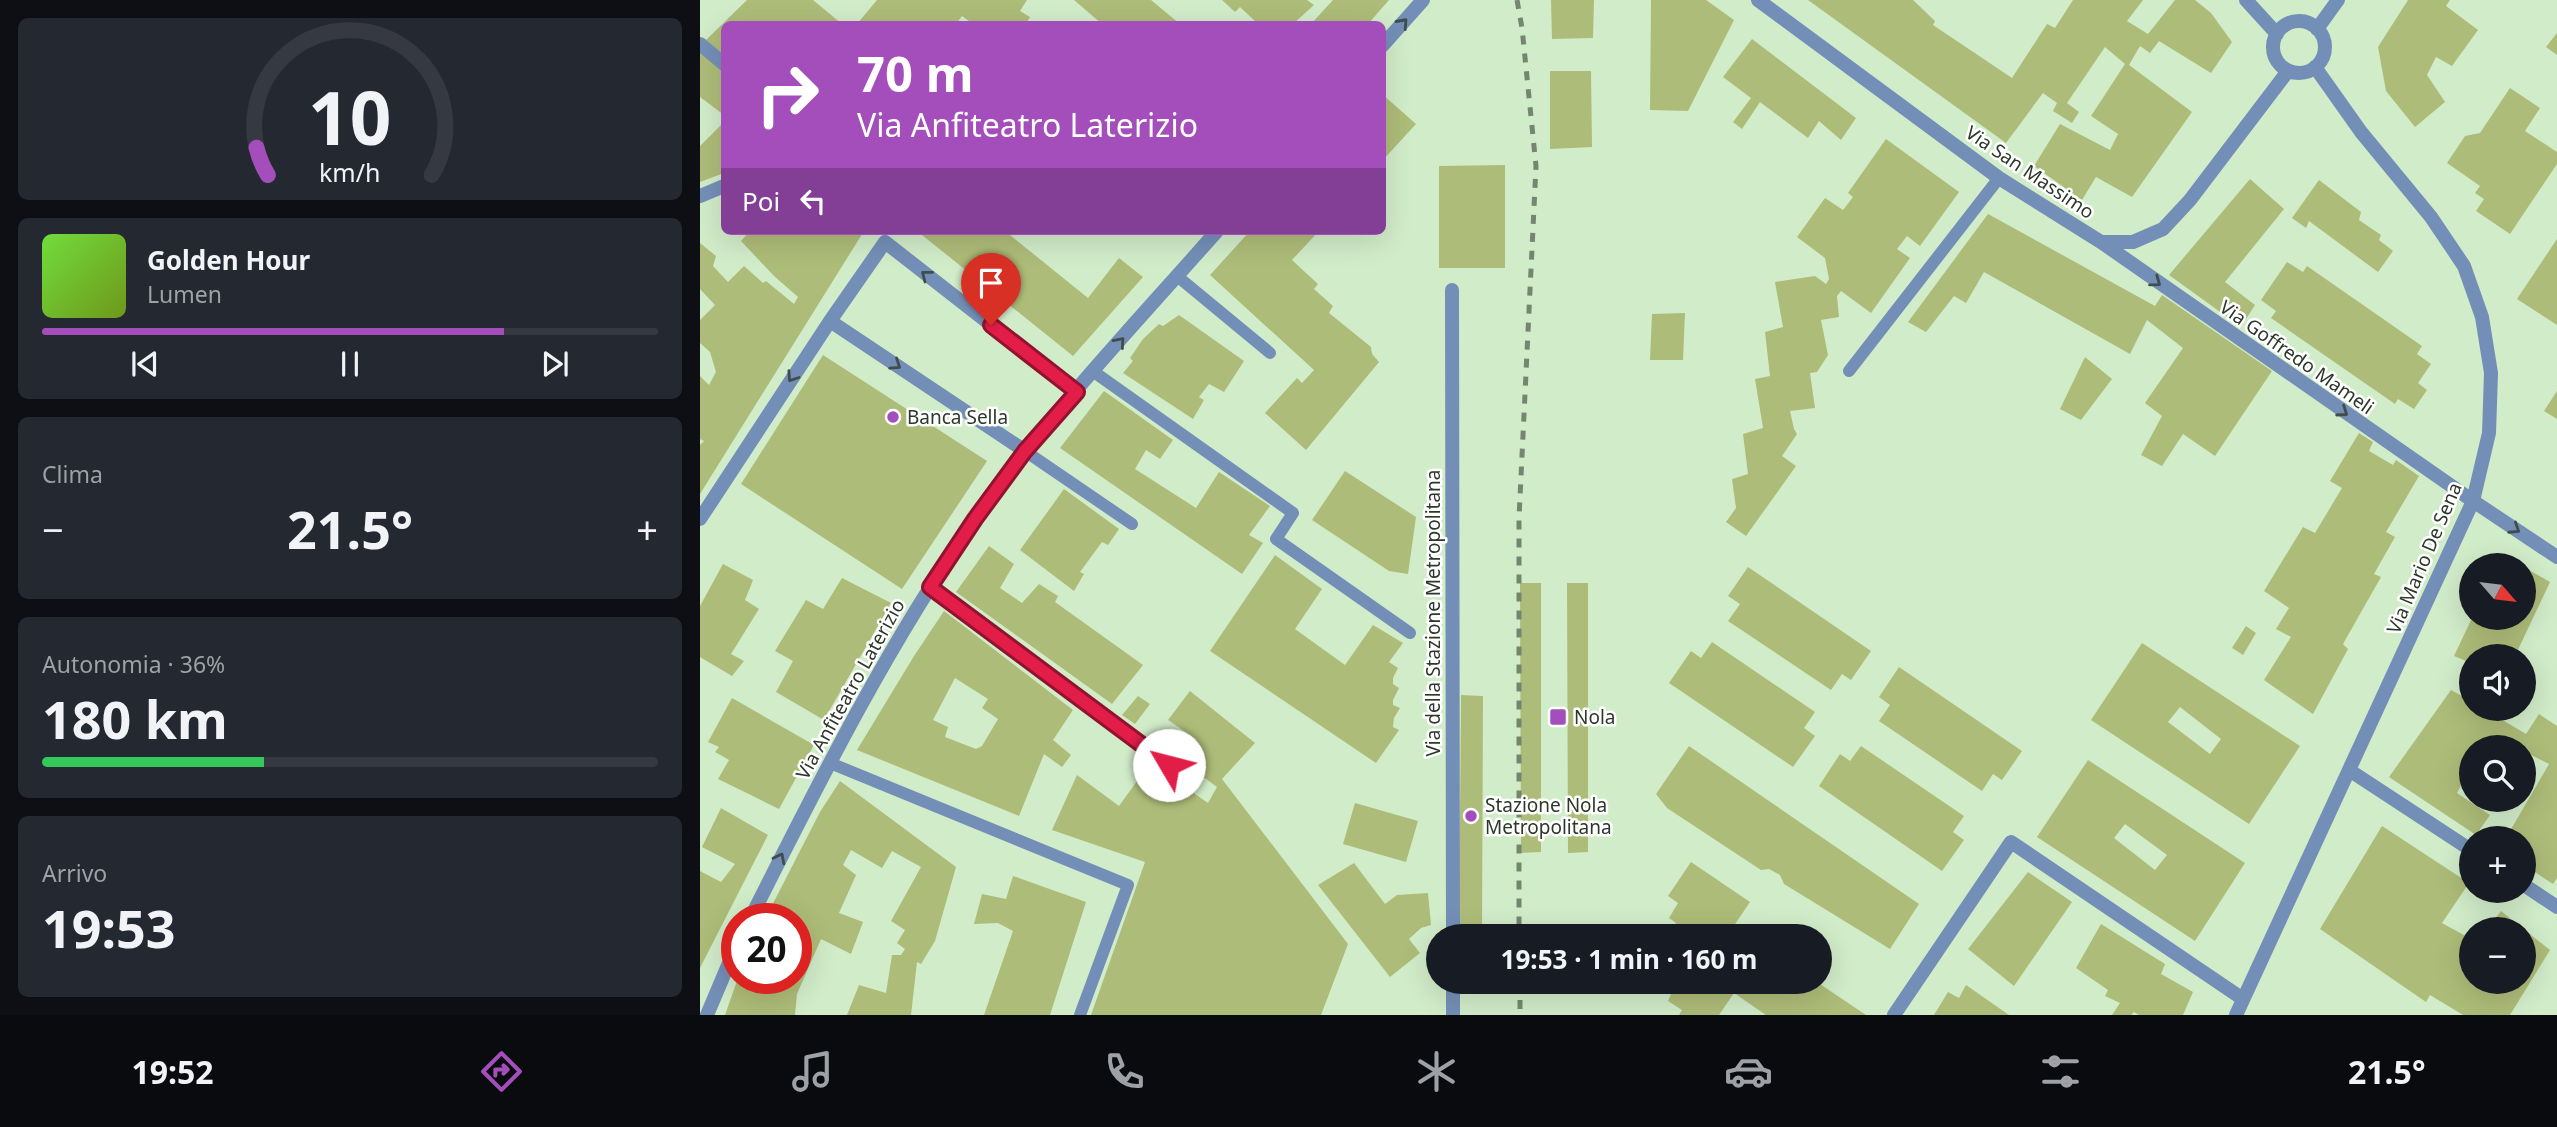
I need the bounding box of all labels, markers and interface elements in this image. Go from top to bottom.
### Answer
one-way arrow [1395,18,1407,31]
text: 70 m [857,40,974,106]
icon: right [742,49,833,140]
text: 10 [308,67,392,166]
text: Via Anfiteatro Laterizio [857,103,1198,146]
street label: Via San Massimo [1961,119,2099,225]
text: km/h [319,155,381,189]
icon: left [794,182,832,220]
text: Poi [742,183,780,219]
text: Golden Hour [147,242,310,278]
pin [961,253,1021,325]
icon: arrive [972,264,1010,302]
one-way arrow [921,270,934,283]
one-way arrow [2148,274,2161,287]
text: Lumen [147,278,222,310]
street label: Via Goffredo Mameli [2215,294,2379,420]
one-way arrow [1112,338,1124,351]
icon: previous [126,345,164,383]
icon: pause [331,345,369,383]
icon: next [536,345,574,383]
one-way arrow [888,357,901,370]
one-way arrow [788,369,800,382]
place label: Banca Sella [907,404,1008,430]
one-way arrow [2335,404,2348,416]
marker: Banca Sella [885,409,901,425]
text: Clima [42,458,103,490]
street label: Via della Stazione Metropolitana [1420,469,1446,757]
street label: Via Mario De Sena [2380,478,2468,638]
text: 21.5° [287,493,413,564]
text: − [42,503,64,555]
text: + [636,503,658,555]
one-way arrow [2507,521,2520,533]
north arrow [2459,553,2536,630]
map controls [2459,553,2536,994]
street label: Via Anfiteatro Laterizio [790,594,910,784]
button: sound [2459,644,2536,721]
text: Autonomia · 36% [42,648,225,680]
text: 180 km [42,683,228,754]
place label: Nola [1574,704,1616,730]
marker: Nola [1548,707,1568,727]
position arrow [1132,728,1206,802]
button: search [2459,735,2536,812]
place label: Stazione Nola Metropolitana [1485,792,1612,840]
marker: Stazione Nola Metropolitana [1463,808,1479,824]
button: + [2459,826,2536,903]
one-way arrow [772,853,786,865]
text: Arrivo [42,857,107,889]
text: 19:53 [42,892,176,963]
speed limit sign: 20 [721,903,812,994]
button: − [2459,917,2536,994]
text: 19:53 · 1 min · 160 m [1501,941,1757,977]
icon: directions [477,1047,526,1096]
icon: music [788,1047,837,1096]
icon: phone [1100,1047,1149,1096]
icon: climate [1412,1047,1461,1096]
icon: car [1724,1047,1773,1096]
icon: filters [2036,1047,2085,1096]
text: 19:52 [131,1050,214,1093]
text: 21.5° [2348,1050,2426,1093]

